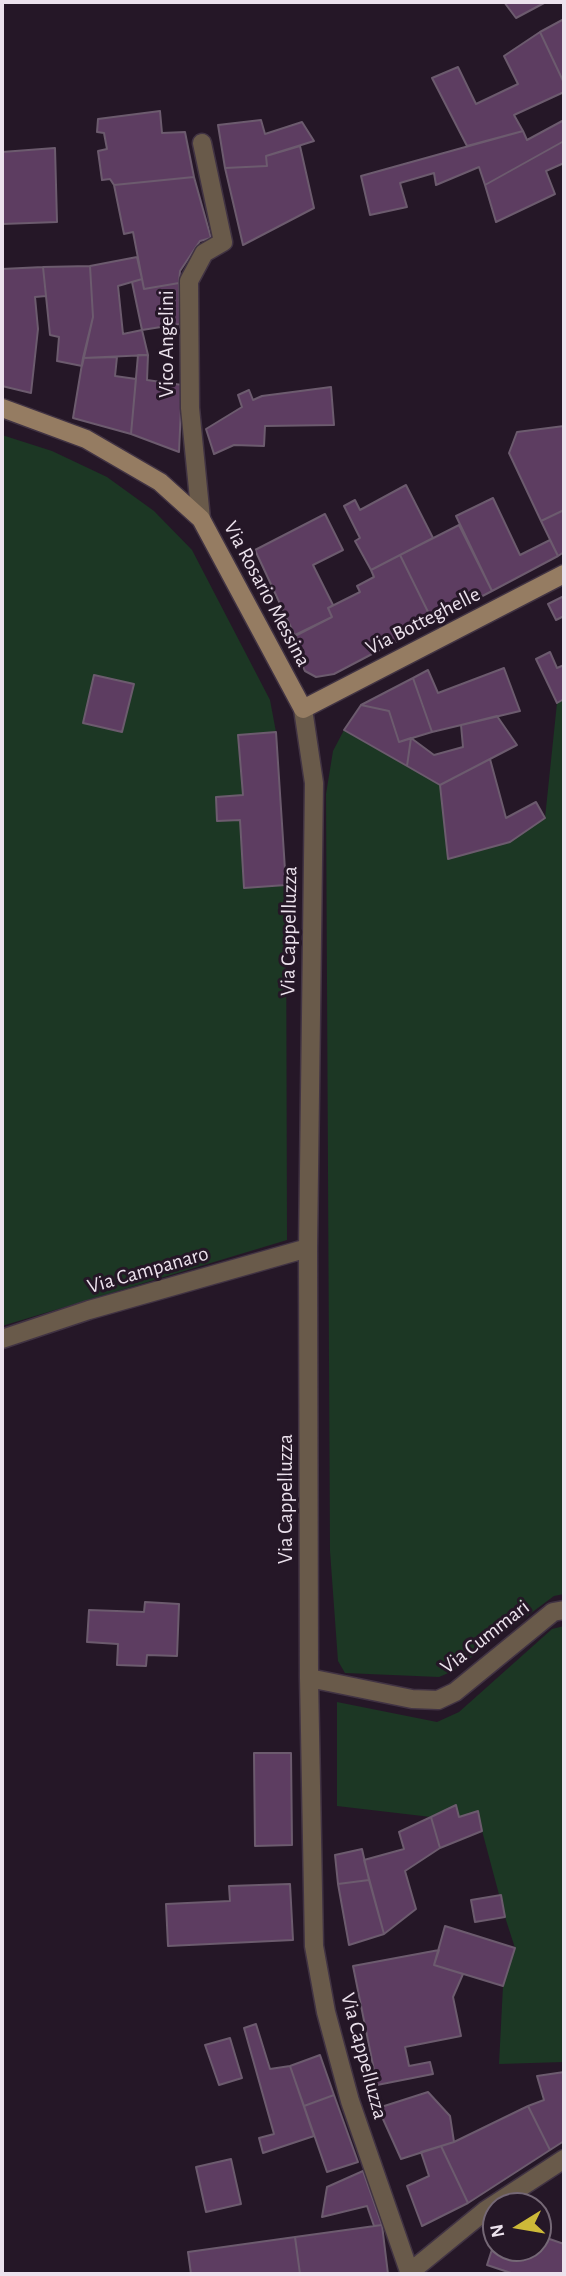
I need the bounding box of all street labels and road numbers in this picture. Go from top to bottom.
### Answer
street label: Vico Angelini [154,290,180,398]
street label: Via Rosario Messina [218,517,316,671]
street label: Via Botteghelle [362,581,484,661]
street label: Via Cappelluzza [275,866,303,996]
street label: Via Campanaro [85,1241,211,1299]
street label: Via Cappelluzza [273,1434,299,1564]
street label: Via Cummari [435,1594,535,1680]
street label: Via Cappelluzza [335,1990,393,2122]

